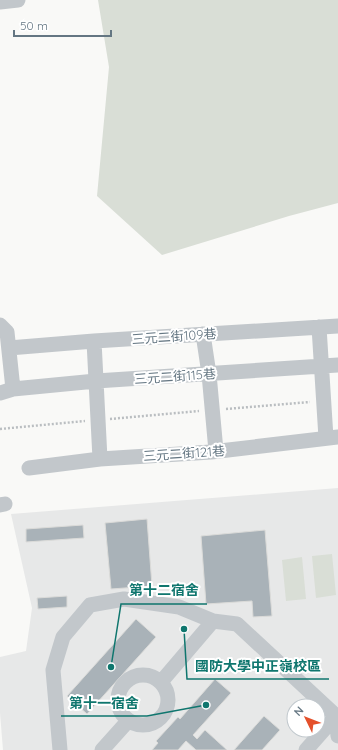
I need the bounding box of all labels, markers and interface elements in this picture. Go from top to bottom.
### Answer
scale bar [14,12,111,38]
text: 50 m [20,18,48,33]
street label: 三元二街109巷 [131,325,217,347]
street label: 三元二街115巷 [134,365,216,387]
street label: 三元二街121巷 [143,442,225,464]
callout: 第十二宿舍 [121,578,207,604]
text: 第十二宿舍 [129,581,199,599]
callout: 國防大學中正嶺校區 [187,653,329,679]
text: 國防大學中正嶺校區 [195,657,321,675]
callout: 第十一宿舍 [61,690,147,716]
text: 第十一宿舍 [69,694,139,712]
north arrow [286,698,326,738]
text: N [291,703,307,719]

